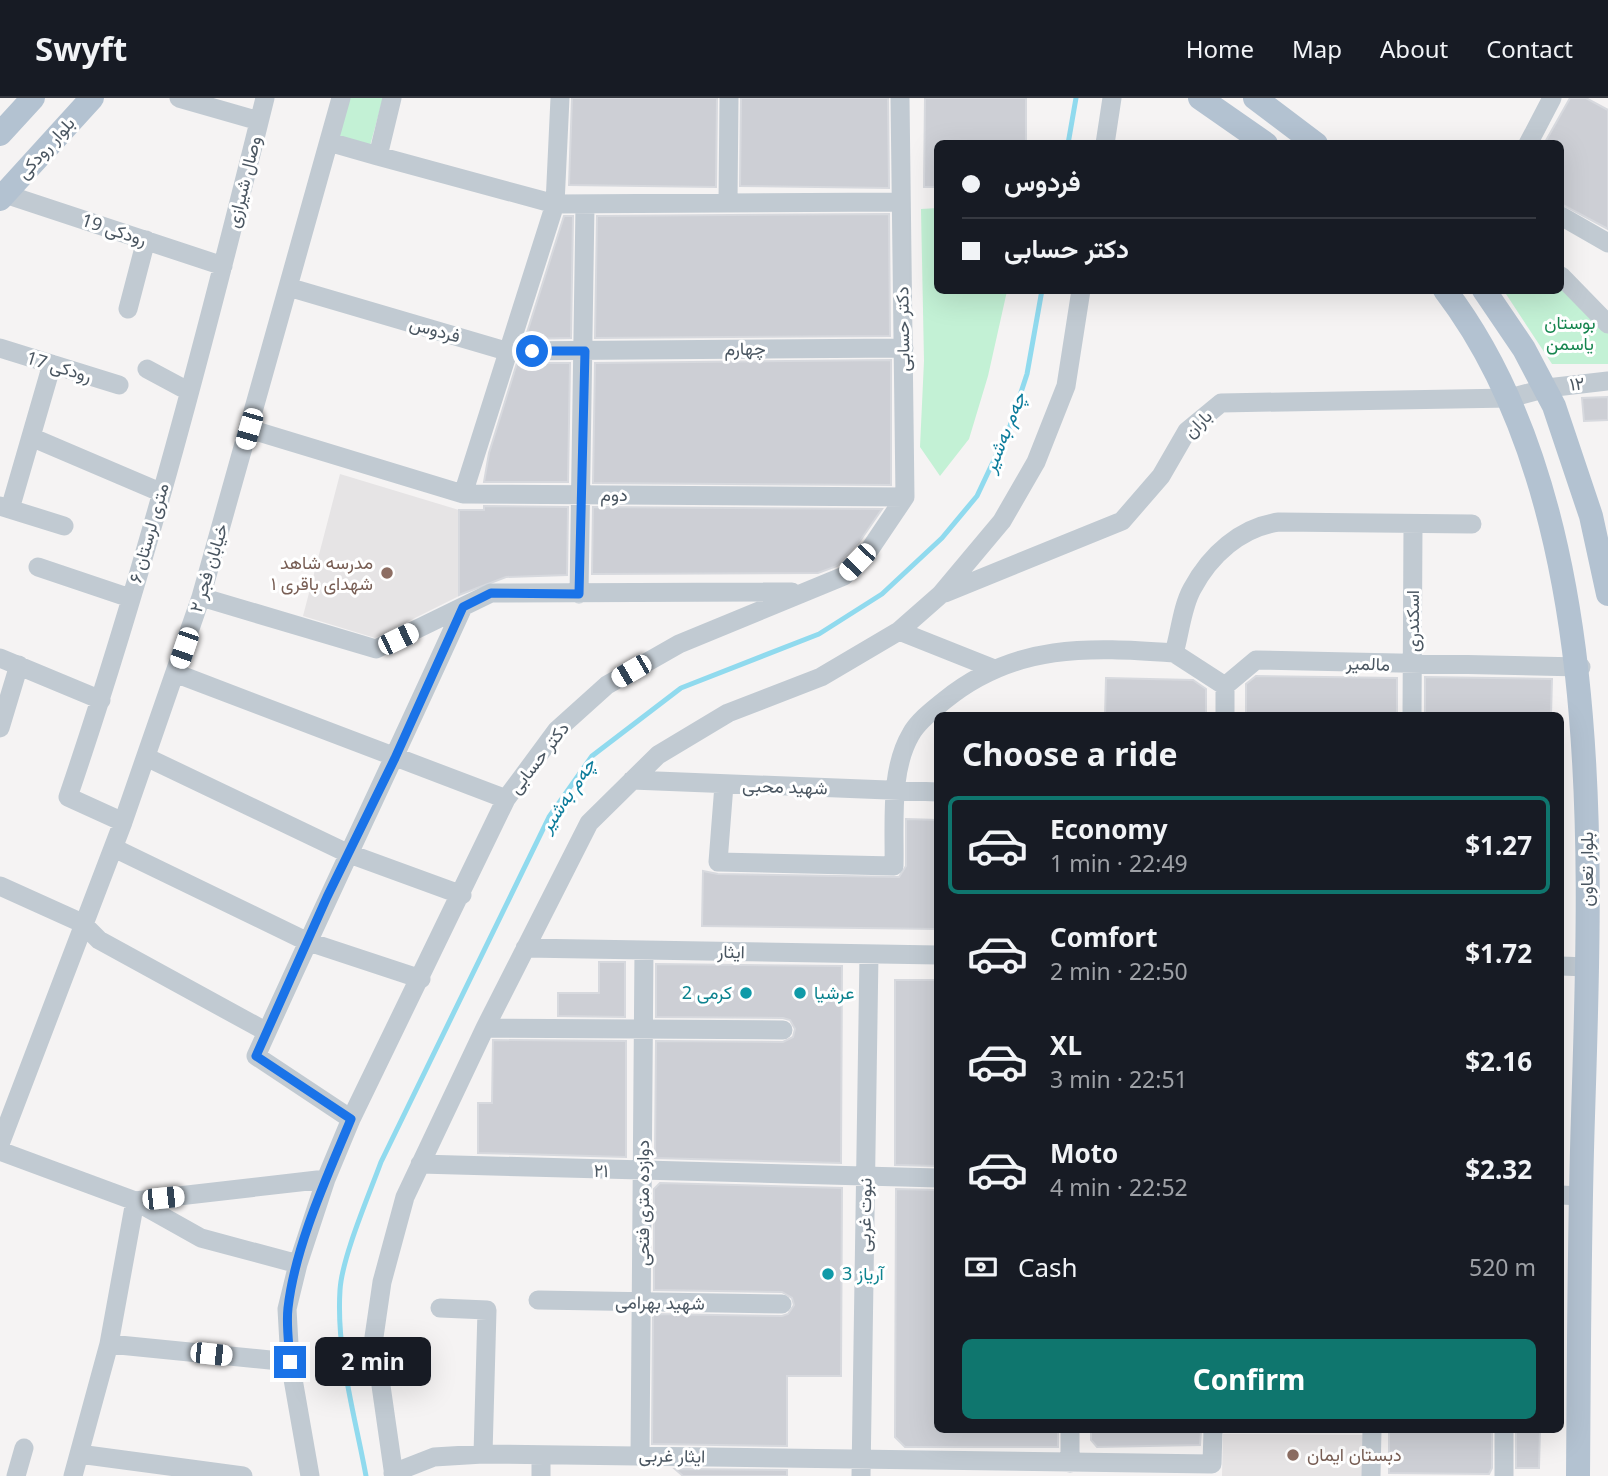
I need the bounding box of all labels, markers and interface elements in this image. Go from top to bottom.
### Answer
text: Swyft [35,26,127,71]
text: Home [1186,32,1254,65]
text: Map [1292,32,1342,65]
text: About [1380,32,1448,65]
text: Contact [1486,32,1573,65]
street label: بلوار رودکی [11,111,80,184]
street label: وصال شیرازی [220,133,266,230]
text: فردوس [1004,163,1081,199]
street label: رودکی 19 [79,207,150,251]
text: دکتر حسابی [1004,230,1129,266]
street label: دکتر حسابی [889,286,915,372]
street label: فردوس [407,310,463,348]
park label: بوستان یاسمن [1544,310,1596,355]
route start [516,335,548,367]
street label: چهارم [724,336,766,361]
street label: رودکی 17 [24,345,95,387]
street label: ۱۲ [1568,370,1586,396]
water label: چەم بەشیر [976,387,1033,477]
street label: باران [1178,404,1217,443]
car [234,406,265,452]
street label: ۶ متری لرستان [122,480,174,585]
street label: دوم [600,482,628,507]
street label: خیابان فجر ۲ [183,520,233,615]
car [835,540,880,584]
place label: مدرسه شاهد شهدای باقری ۱ [271,550,373,595]
marker: مدرسه شاهد شهدای باقری ۱ [379,565,395,581]
street label: اسکندری [1400,590,1424,652]
car [375,620,422,658]
car [168,625,201,671]
street label: مالمیر [1345,650,1390,676]
car [608,651,655,691]
street label: دکتر حسابی [503,716,574,798]
text: Choose a ride [962,732,1178,775]
water label: چەم بەشیر [532,752,603,839]
street label: شهید محبی [742,773,828,799]
text: Economy [1050,811,1168,847]
icon: car [966,814,1029,877]
text: $1.27 [1465,827,1532,863]
street label: بلوار تعاون [1574,832,1598,906]
text: 1 min · 22:49 [1050,847,1188,879]
text: Comfort [1050,919,1158,955]
icon: car [966,922,1029,985]
text: $1.72 [1465,935,1532,971]
street label: ایثار [716,939,745,963]
text: 2 min · 22:50 [1050,955,1188,987]
place label: کرمی 2 [682,980,732,1004]
place label: عرشیا [814,980,854,1004]
marker: کرمی 2 [738,985,754,1001]
marker: عرشیا [792,985,808,1001]
text: XL [1050,1027,1082,1063]
icon: car [966,1030,1029,1093]
text: $2.16 [1465,1043,1532,1079]
text: 3 min · 22:51 [1050,1063,1188,1095]
text: Moto [1050,1135,1118,1171]
icon: car [966,1138,1029,1201]
street label: دوازده متری فتحی [630,1140,654,1266]
text: $2.32 [1465,1151,1532,1187]
street label: ۲۱ [593,1158,609,1182]
text: 4 min · 22:52 [1050,1171,1188,1203]
street label: نبوت غربی [851,1178,877,1252]
car [142,1185,185,1211]
icon: cash [962,1248,1000,1286]
text: Cash [1018,1249,1078,1285]
text: 520 m [1469,1251,1536,1283]
place label: آریاز 3 [842,1261,886,1285]
marker: آریاز 3 [820,1266,836,1282]
street label: شهید بهرامی [615,1289,705,1315]
callout: 2 min [314,1338,430,1386]
button: Confirm [962,1339,1536,1419]
car [190,1341,233,1367]
text: 2 min [341,1345,405,1377]
route end [274,1346,306,1378]
street label: ایثار غربی [638,1442,706,1468]
place label: دبستان ایمان [1307,1442,1402,1466]
marker: دبستان ایمان [1285,1447,1301,1463]

